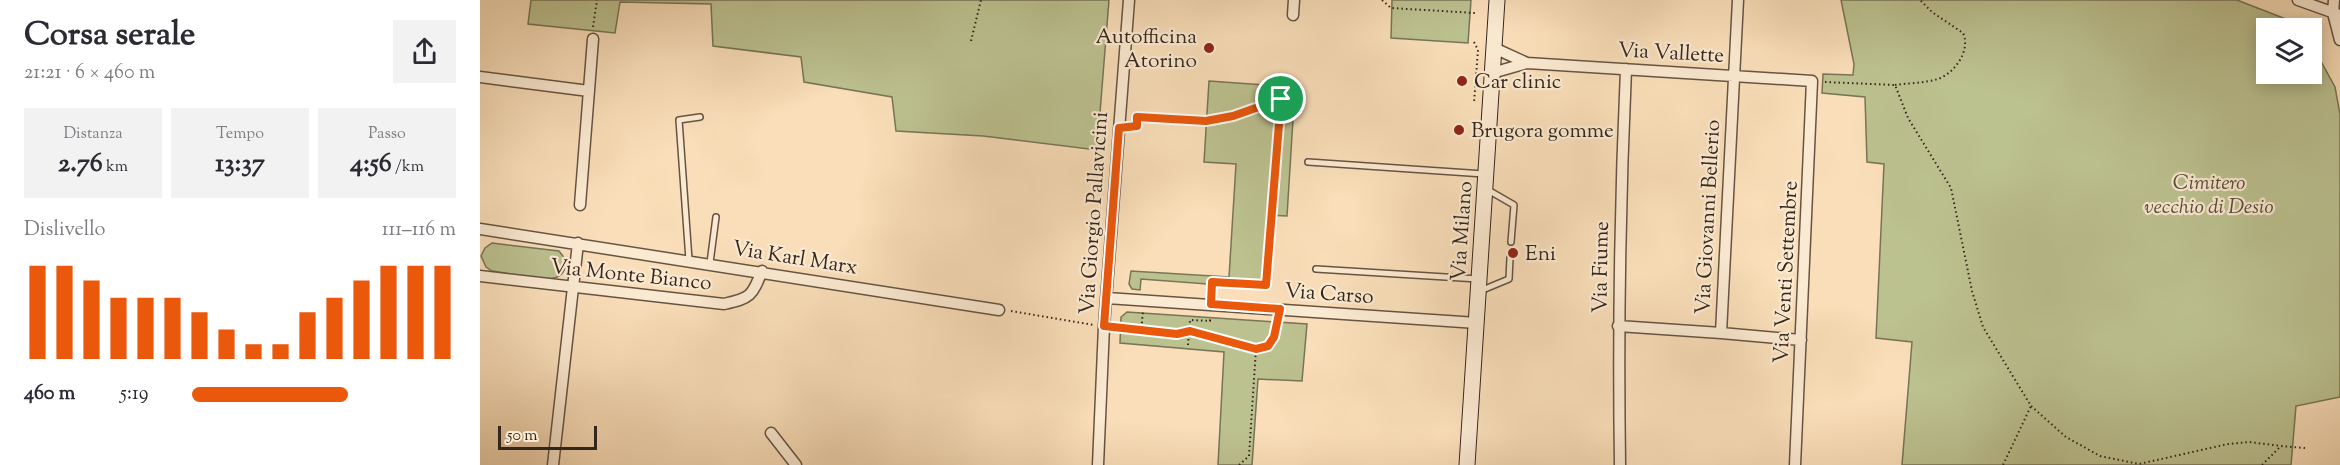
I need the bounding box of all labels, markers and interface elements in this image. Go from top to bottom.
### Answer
text: Corsa serale [24,12,196,60]
map controls [2256,18,2322,84]
button: layers [2256,18,2322,84]
button: share [393,20,456,83]
place label: Autofficina Atorino [1095,23,1197,77]
street label: Via Vallette [1617,36,1725,72]
marker: Autofficina Atorino [1202,41,1216,55]
text: 21:21 · 6 × 460 m [24,59,155,88]
place label: Car clinic [1474,68,1561,98]
pin [1255,73,1306,124]
marker: Car clinic [1455,74,1469,88]
icon: arrive [1264,82,1297,115]
street label: Via Giorgio Pallavicini [1073,111,1117,316]
place label: Brugora gomme [1471,117,1614,147]
street label: Via Giovanni Bellerio [1689,119,1729,315]
text: Distanza [63,123,123,146]
text: Tempo [216,123,264,146]
text: Passo [368,123,406,146]
marker: Brugora gomme [1452,123,1466,137]
text: 2.76 [58,146,103,183]
text: 13:37 [215,146,265,183]
text: 4:56 [350,146,392,183]
text: km [103,156,128,179]
text: /km [392,156,424,179]
park label: Cimitero vecchio di Desio [2144,169,2274,223]
street label: Via Milano [1445,180,1481,282]
street label: Via Venti Settembre [1767,180,1807,364]
text: Dislivello [24,216,106,245]
text: 111–116 m [382,216,456,245]
street label: Via Fiume [1586,221,1618,313]
street label: Via Karl Marx [730,234,859,284]
place label: Eni [1525,240,1556,270]
marker: Eni [1506,246,1520,260]
street label: Via Monte Bianco [549,253,713,299]
street label: Via Carso [1283,277,1375,313]
text: 460 m [24,380,75,409]
text: 5:19 [120,380,148,409]
scale bar [498,423,597,450]
text: 50 m [507,425,538,448]

